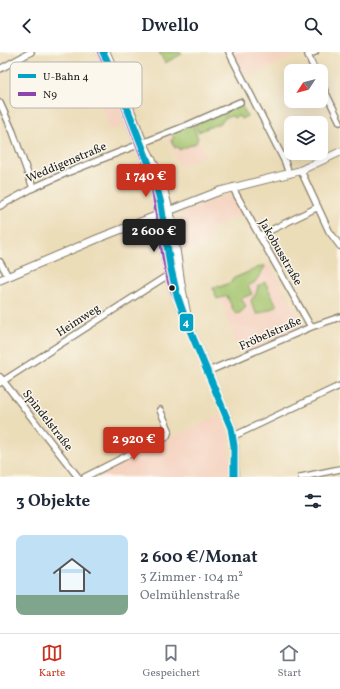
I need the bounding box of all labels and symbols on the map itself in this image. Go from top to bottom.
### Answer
legend [10,62,142,108]
north arrow [284,64,328,108]
text: U-Bahn 4 [43,70,89,85]
text: N9 [43,88,57,103]
street label: Weddigenstraße [24,139,109,187]
pin: 1 740 € [109,164,183,198]
street label: Jakobusstraße [255,216,306,289]
pin: 2 600 € [117,219,191,253]
unlabelled marker [167,283,177,293]
street label: Heimweg [53,301,104,341]
line badge: 4 [179,313,194,332]
street label: Fröbelstraße [237,313,304,355]
text: 4 [183,316,190,331]
street label: Spindelstraße [18,387,76,455]
pin: 2 920 € [97,427,171,461]

